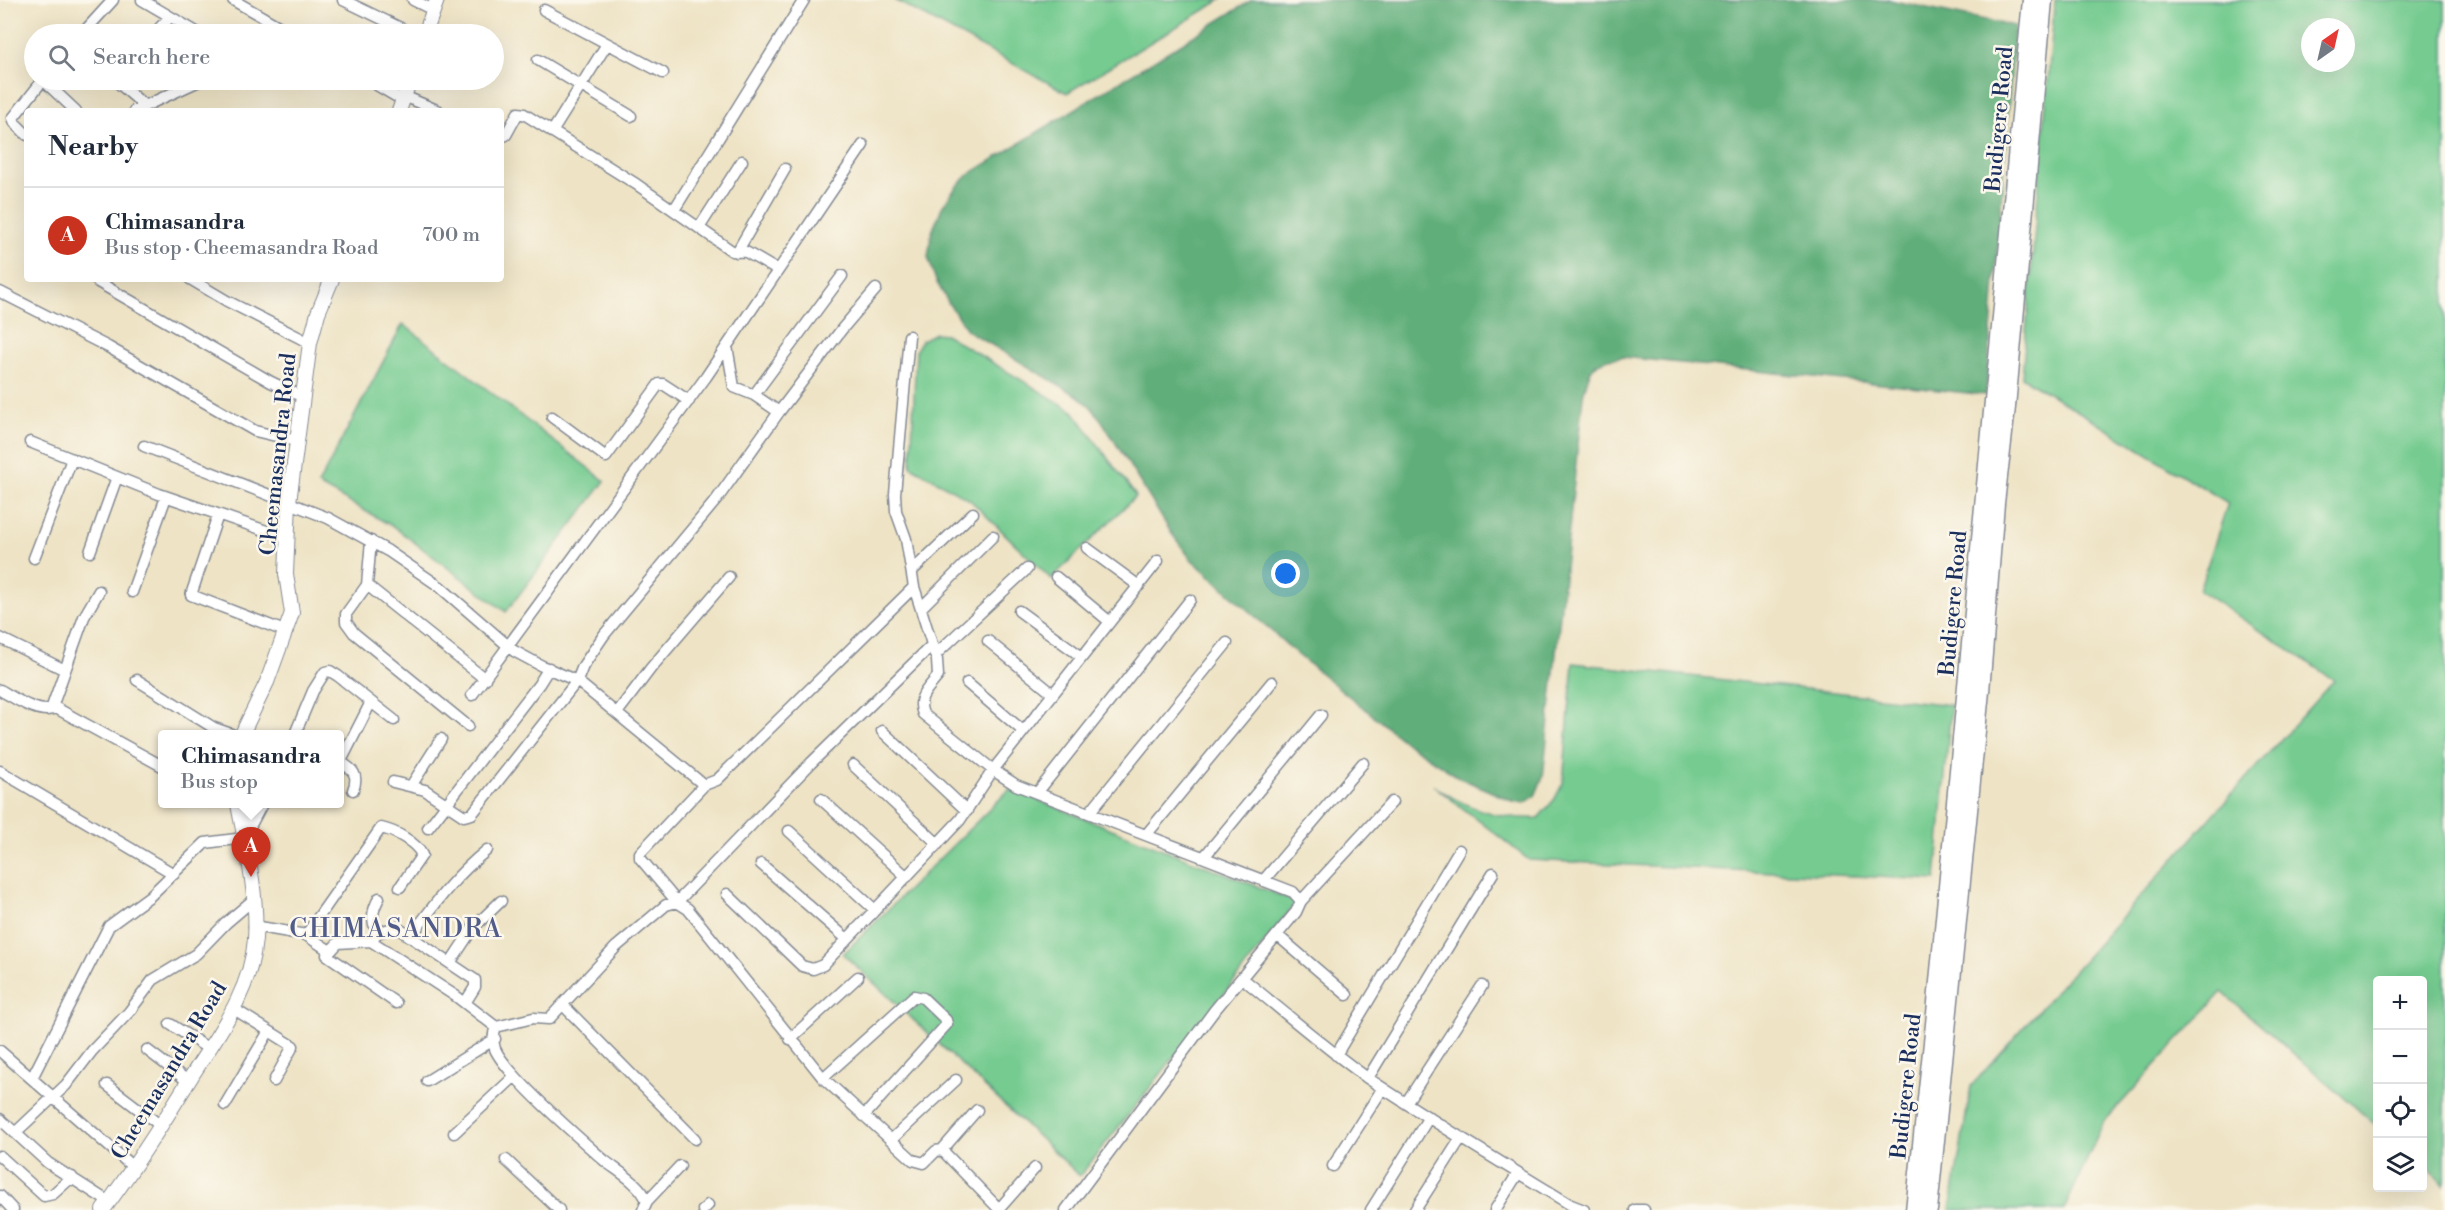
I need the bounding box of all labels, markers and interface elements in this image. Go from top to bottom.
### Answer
north arrow [2301,18,2355,72]
search box [24,24,504,90]
icon: search [45,41,78,74]
text: Search here [93,44,210,71]
street label: Budigere Road [1980,45,2019,194]
text: Nearby [48,131,138,163]
text: Chimasandra [105,209,245,236]
text: A [60,223,75,248]
text: 700 m [422,223,480,248]
text: Bus stop · Cheemasandra Road [105,236,378,261]
street label: Cheemasandra Road [254,351,303,557]
street label: Budigere Road [1934,529,1973,678]
your location [1271,559,1300,588]
popup [158,730,344,808]
text: Chimasandra [181,743,321,770]
text: Bus stop [181,770,258,795]
pin: A [232,828,270,877]
district label: CHIMASANDRA [289,913,503,945]
street label: Cheemasandra Road [105,976,233,1165]
map controls [2373,976,2427,1192]
button: + [2373,976,2427,1030]
street label: Budigere Road [1885,1012,1928,1161]
button: − [2373,1030,2427,1084]
button: locate [2373,1084,2427,1138]
button: layers [2373,1138,2427,1192]

